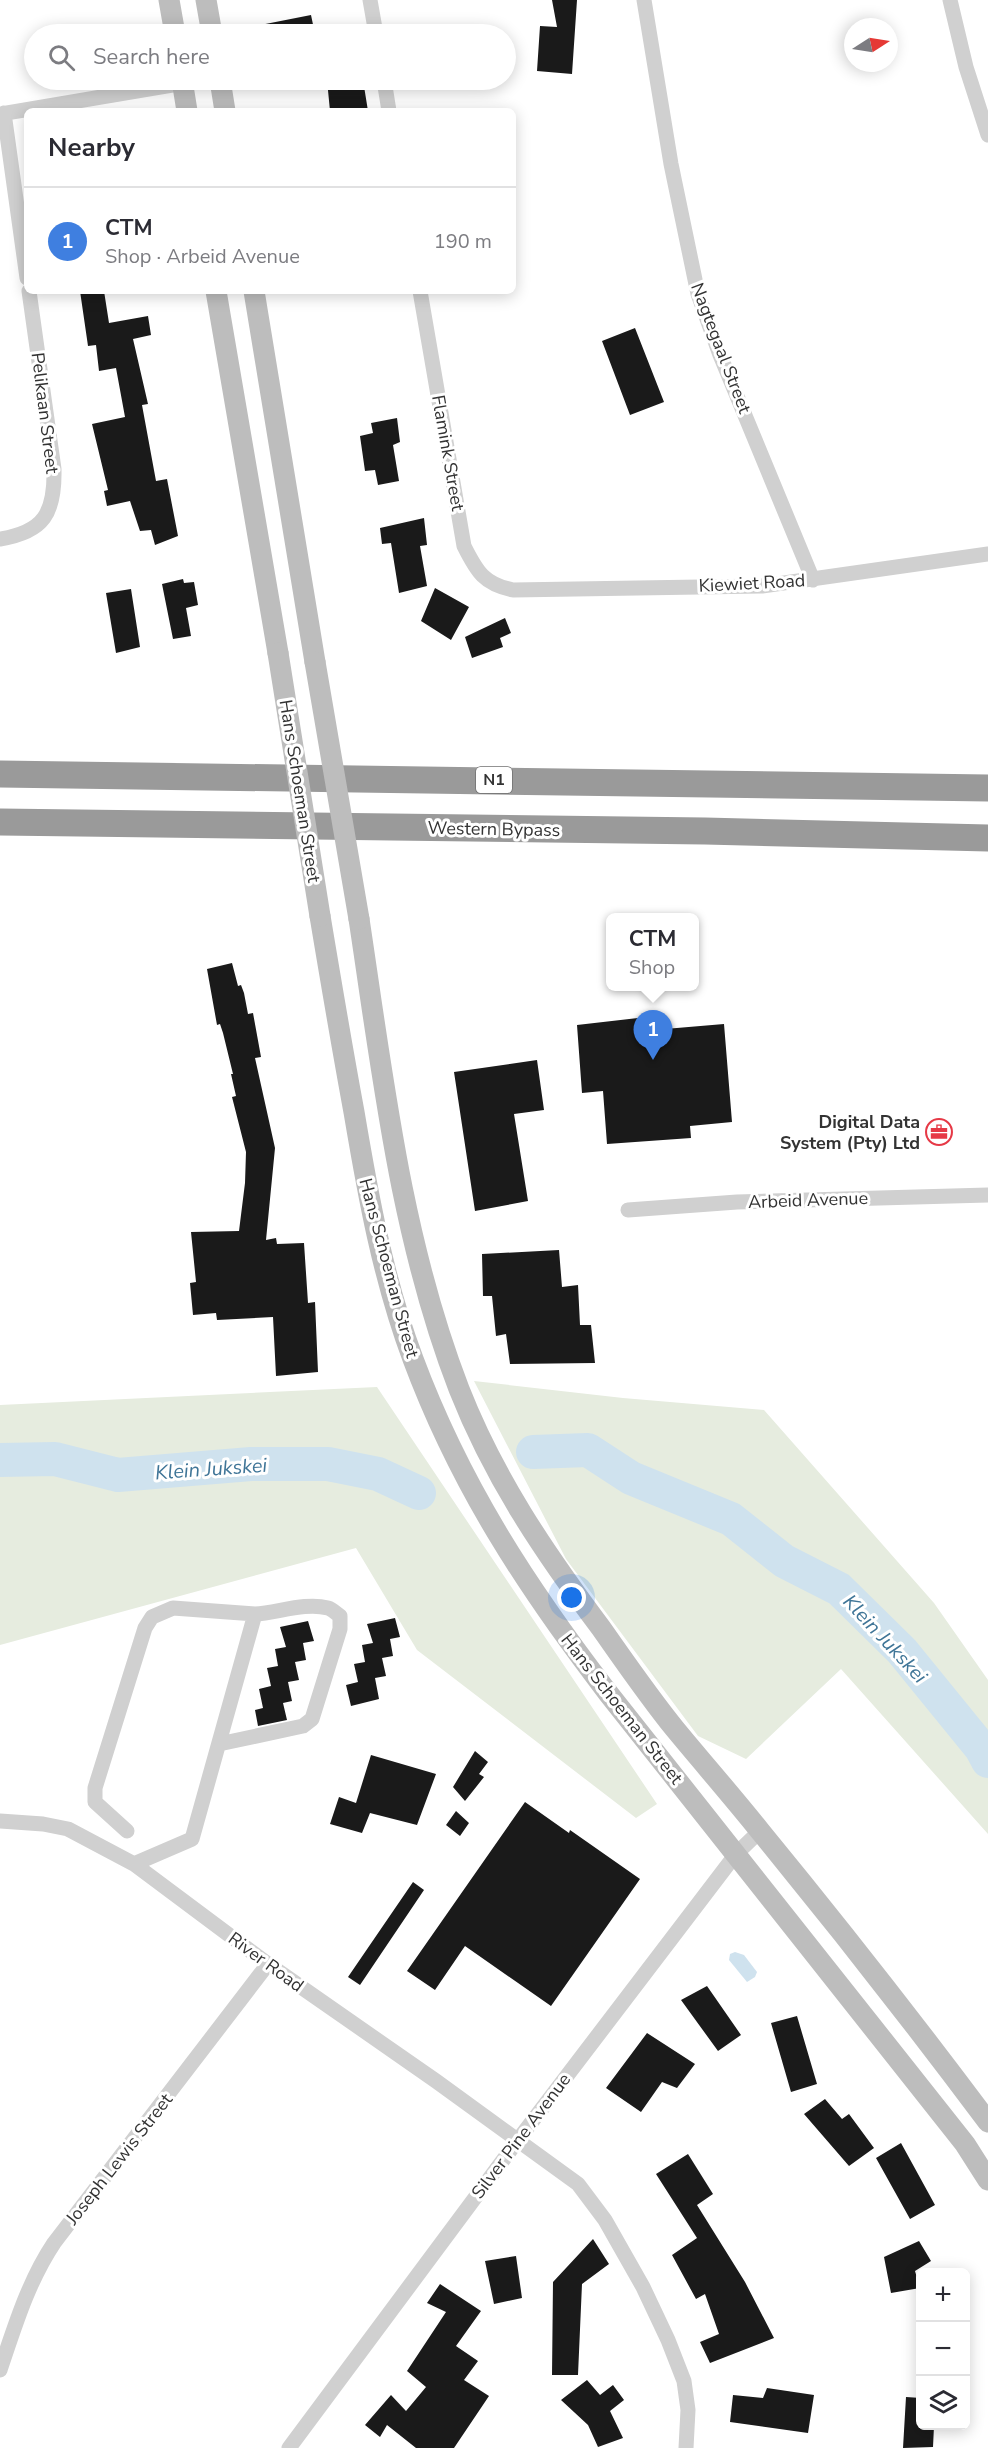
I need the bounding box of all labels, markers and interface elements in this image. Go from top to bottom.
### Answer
north arrow [844,18,898,72]
search box [24,24,516,90]
icon: search [45,41,78,74]
text: Search here [93,42,210,72]
text: Nearby [48,130,135,165]
text: CTM [105,213,152,243]
text: 1 [62,228,74,255]
text: 190 m [434,228,492,255]
text: Shop · Arbeid Avenue [105,243,300,270]
street label: Nagtegaal Street [685,279,757,417]
street label: Pelikaan Street [26,351,64,476]
street label: Flamink Street [426,393,470,514]
street label: Kiewiet Road [698,568,806,598]
street label: Hans Schoeman Street [274,698,326,885]
road number: N1 [476,767,512,793]
street label: Western Bypass [427,816,561,842]
popup [606,913,699,991]
text: CTM [629,924,676,954]
text: Shop [629,954,675,981]
pin: 1 [634,1010,672,1060]
place label: Digital Data System (Pty) Ltd [780,1110,920,1155]
office icon: Digital Data System (Pty) Ltd [924,1117,954,1147]
street label: Hans Schoeman Street [353,1176,425,1361]
street label: Arbeid Avenue [748,1186,868,1214]
water label: Klein Jukskei [154,1452,268,1486]
your location [557,1583,586,1612]
water label: Klein Jukskei [837,1589,933,1690]
street label: Hans Schoeman Street [556,1629,689,1790]
street label: River Road [223,1926,309,1998]
street label: Silver Pine Avenue [466,2068,576,2204]
street label: Joseph Lewis Street [60,2088,178,2230]
map controls [916,2268,970,2430]
button: + [916,2268,970,2322]
button: − [916,2322,970,2376]
button: layers [916,2376,970,2430]

